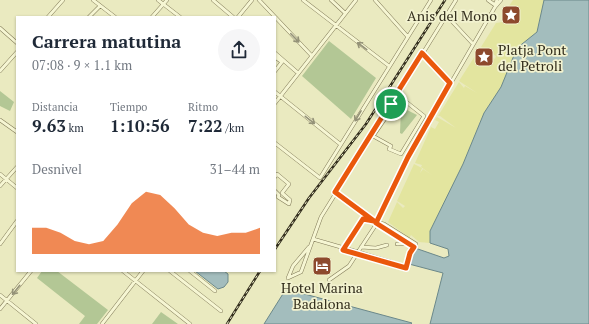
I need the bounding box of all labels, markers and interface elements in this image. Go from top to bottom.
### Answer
place icon: Anis del Mono [500,4,522,26]
place label: Anis del Mono [407,6,497,25]
text: Carrera matutina [32,29,181,53]
button: share [218,29,260,71]
one-way arrow [290,33,300,43]
place label: Platja Pont del Petroli [498,40,567,75]
one-way arrow [357,42,368,50]
place icon: Platja Pont del Petroli [473,46,495,68]
text: 07:08 · 9 × 1.1 km [32,56,132,74]
pin [374,87,408,121]
icon: arrive [380,93,402,115]
text: Distancia [32,100,78,114]
text: Tiempo [110,100,147,114]
text: Ritmo [188,100,218,114]
one-way arrow [354,110,362,122]
text: 9.63 [32,114,66,137]
text: 1:10:56 [110,114,170,137]
text: 7:22 [188,114,223,137]
one-way arrow [305,116,316,124]
text: km [66,121,84,135]
text: /km [223,121,244,135]
text: Desnivel [32,160,82,178]
text: 31–44 m [210,160,260,178]
hotel icon: Hotel Marina Badalona [311,255,333,277]
place label: Hotel Marina Badalona [281,278,363,313]
one-way arrow [11,285,20,296]

